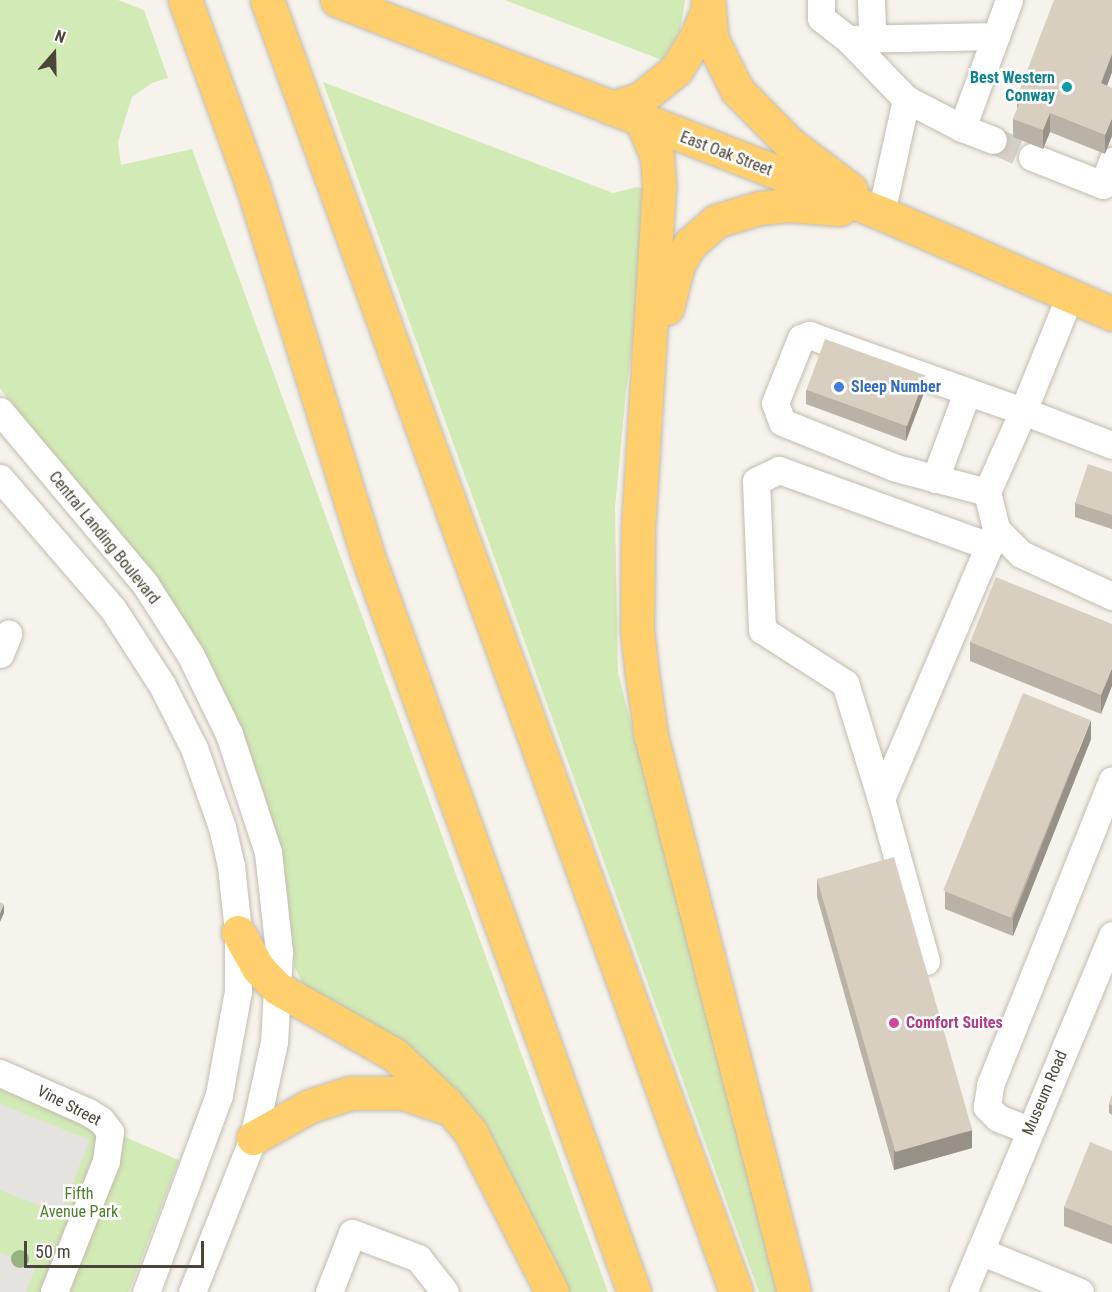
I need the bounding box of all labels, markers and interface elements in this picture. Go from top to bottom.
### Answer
north arrow [24,24,84,84]
text: N [52,26,68,47]
place label: Best Western Conway [970,68,1055,106]
marker: Best Western Conway [1060,80,1074,94]
street label: East Oak Street [677,128,775,180]
place label: Sleep Number [851,377,941,397]
marker: Sleep Number [832,380,846,394]
street label: Central Landing Boulevard [45,468,163,608]
place label: Comfort Suites [906,1013,1003,1033]
marker: Comfort Suites [887,1016,901,1030]
street label: Museum Road [1019,1048,1071,1138]
street label: Vine Street [34,1082,104,1130]
park label: Fifth Avenue Park [40,1184,118,1222]
scale bar [27,1229,207,1267]
text: 50 m [35,1241,70,1262]

